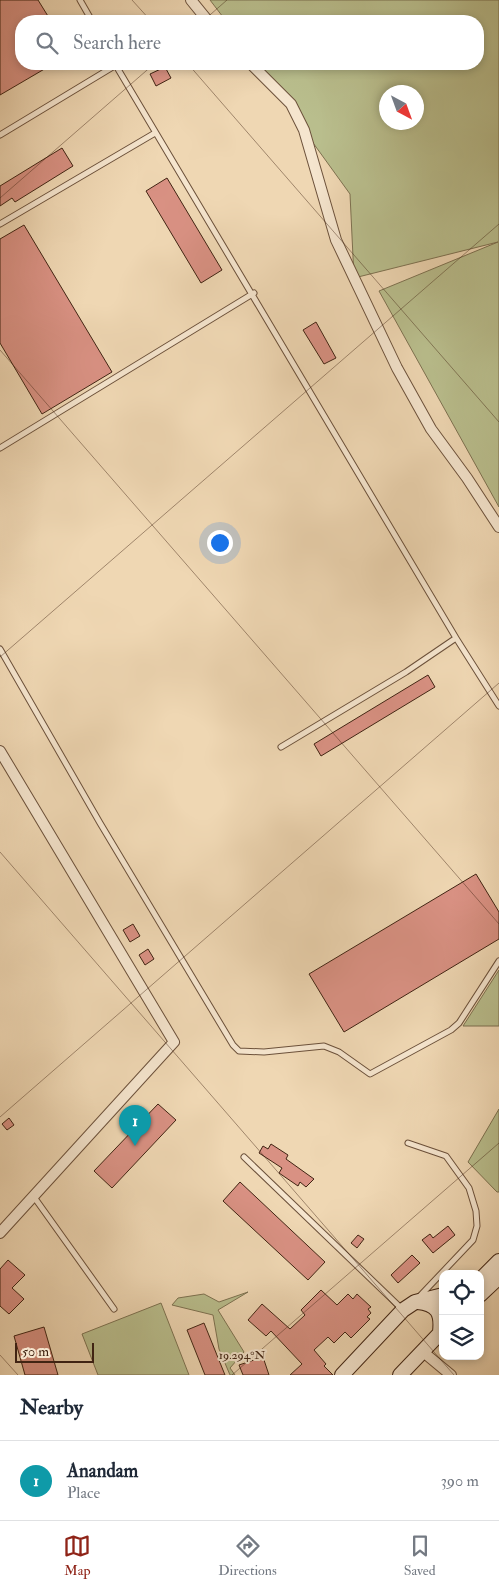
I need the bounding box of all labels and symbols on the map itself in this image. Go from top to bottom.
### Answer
north arrow [379,85,424,130]
your location [207,530,233,556]
pin: 1 [119,1105,151,1146]
scale bar [15,1340,94,1363]
text: 19.294°N [219,1348,265,1363]

